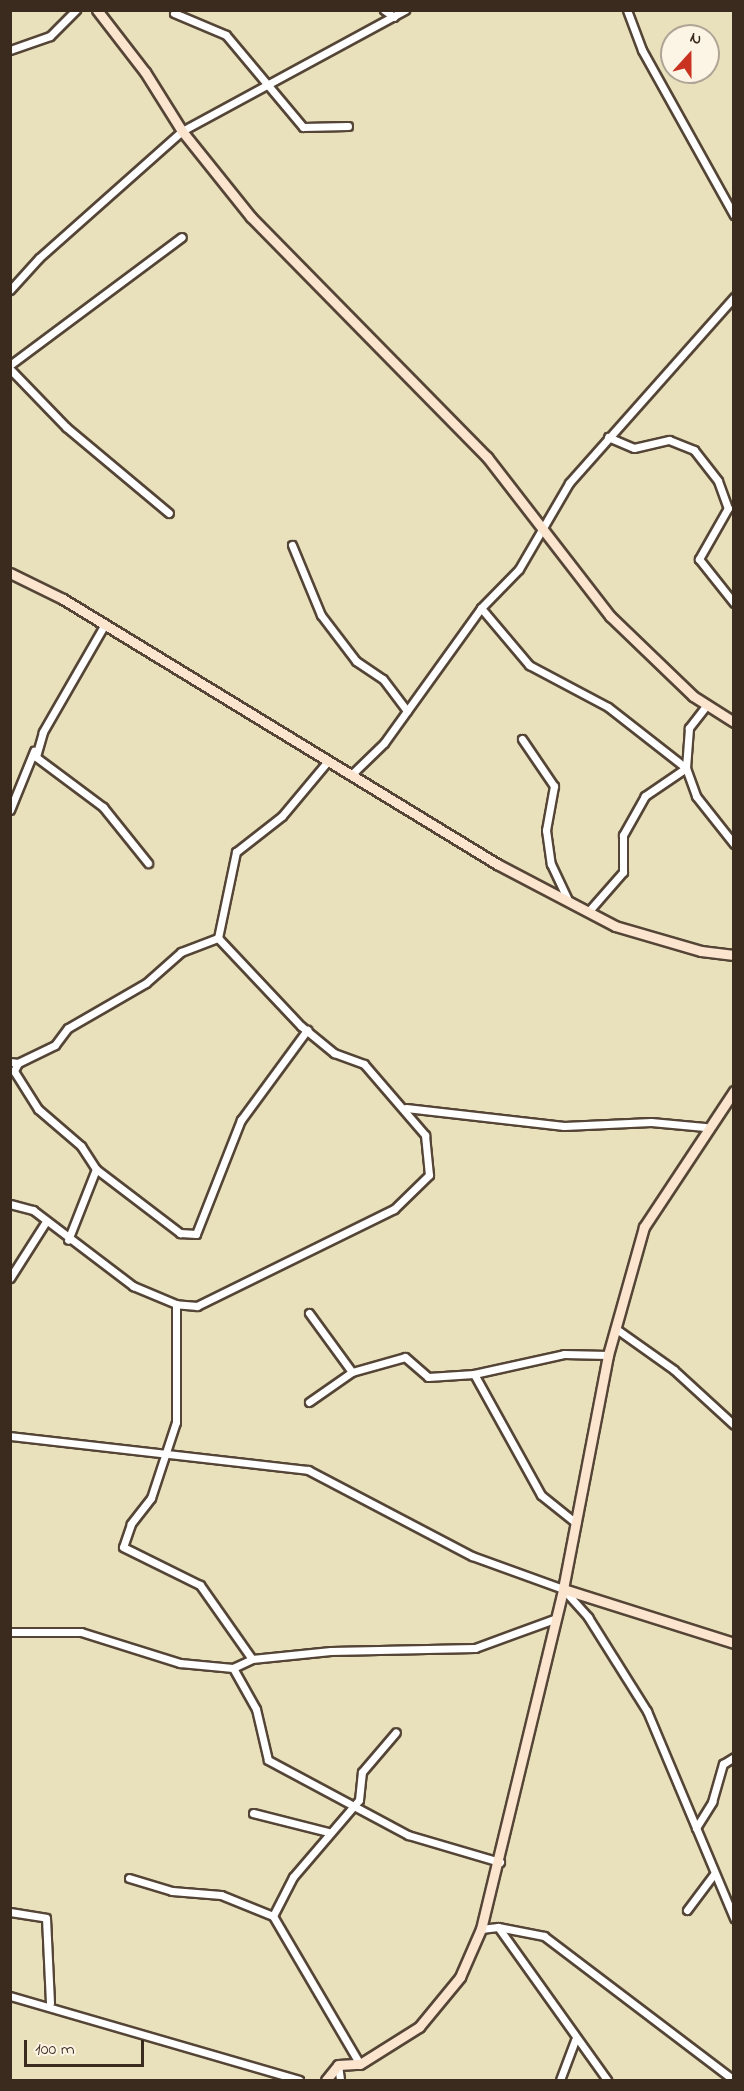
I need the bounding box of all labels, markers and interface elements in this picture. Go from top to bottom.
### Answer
north arrow [660,24,720,84]
text: N [686,26,705,52]
scale bar [27,2028,147,2066]
text: 100 m [35,2037,75,2063]

